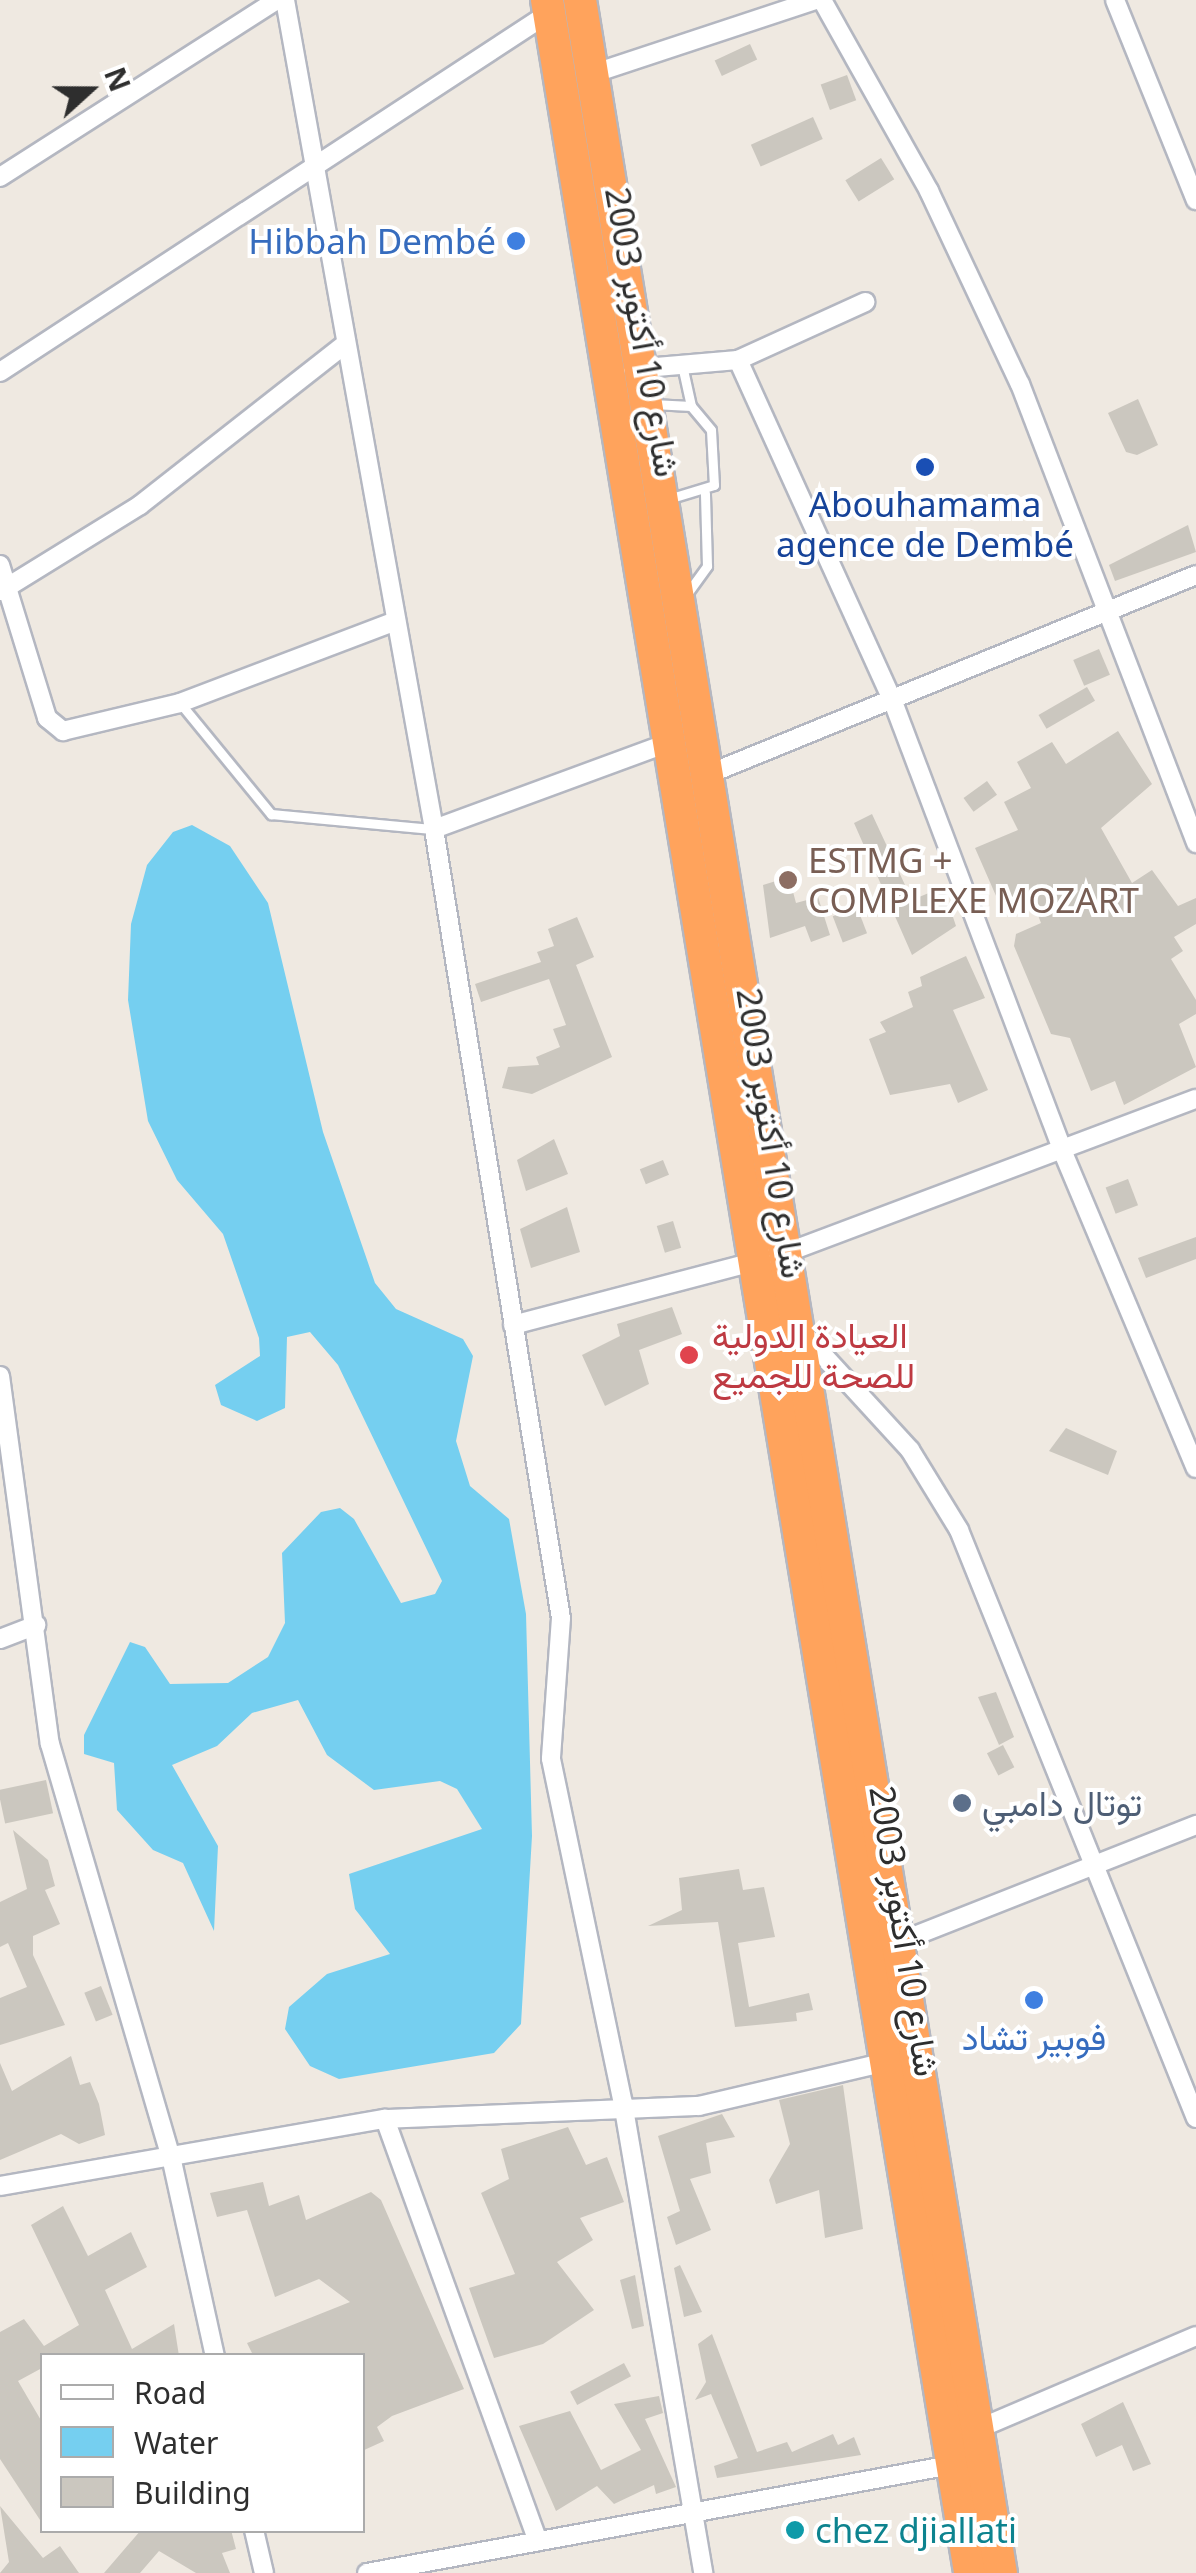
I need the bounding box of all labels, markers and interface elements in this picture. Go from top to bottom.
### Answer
north arrow [40,40,140,140]
text: N [96,62,140,97]
street label: شارع 10 أكتوبر 2003 [597,184,689,480]
place label: Hibbah Dembé [248,220,496,262]
marker: Hibbah Dembé [505,230,527,252]
marker: Abouhamama agence de Dembé [914,456,936,478]
place label: Abouhamama agence de Dembé [776,483,1074,565]
place label: ESTMG + COMPLEXE MOZART [808,839,1139,921]
marker: ESTMG + COMPLEXE MOZART [777,869,799,891]
street label: شارع 10 أكتوبر 2003 [728,985,816,1281]
place label: العيادة الدولية للصحة للجميع [712,1314,915,1396]
marker: العيادة الدولية للصحة للجميع [676,1342,702,1368]
place label: توتال دامبي [982,1782,1142,1824]
street label: شارع 10 أكتوبر 2003 [861,1783,949,2079]
marker: توتال دامبي [951,1792,973,1814]
marker: فوبير تشاد [1023,1989,1045,2011]
place label: فوبير تشاد [962,2016,1106,2058]
legend [40,2353,365,2533]
text: Road [134,2372,206,2413]
text: Water [134,2422,218,2463]
text: Building [134,2472,251,2513]
place label: chez djiallati [815,2509,1017,2551]
marker: chez djiallati [784,2519,806,2541]

